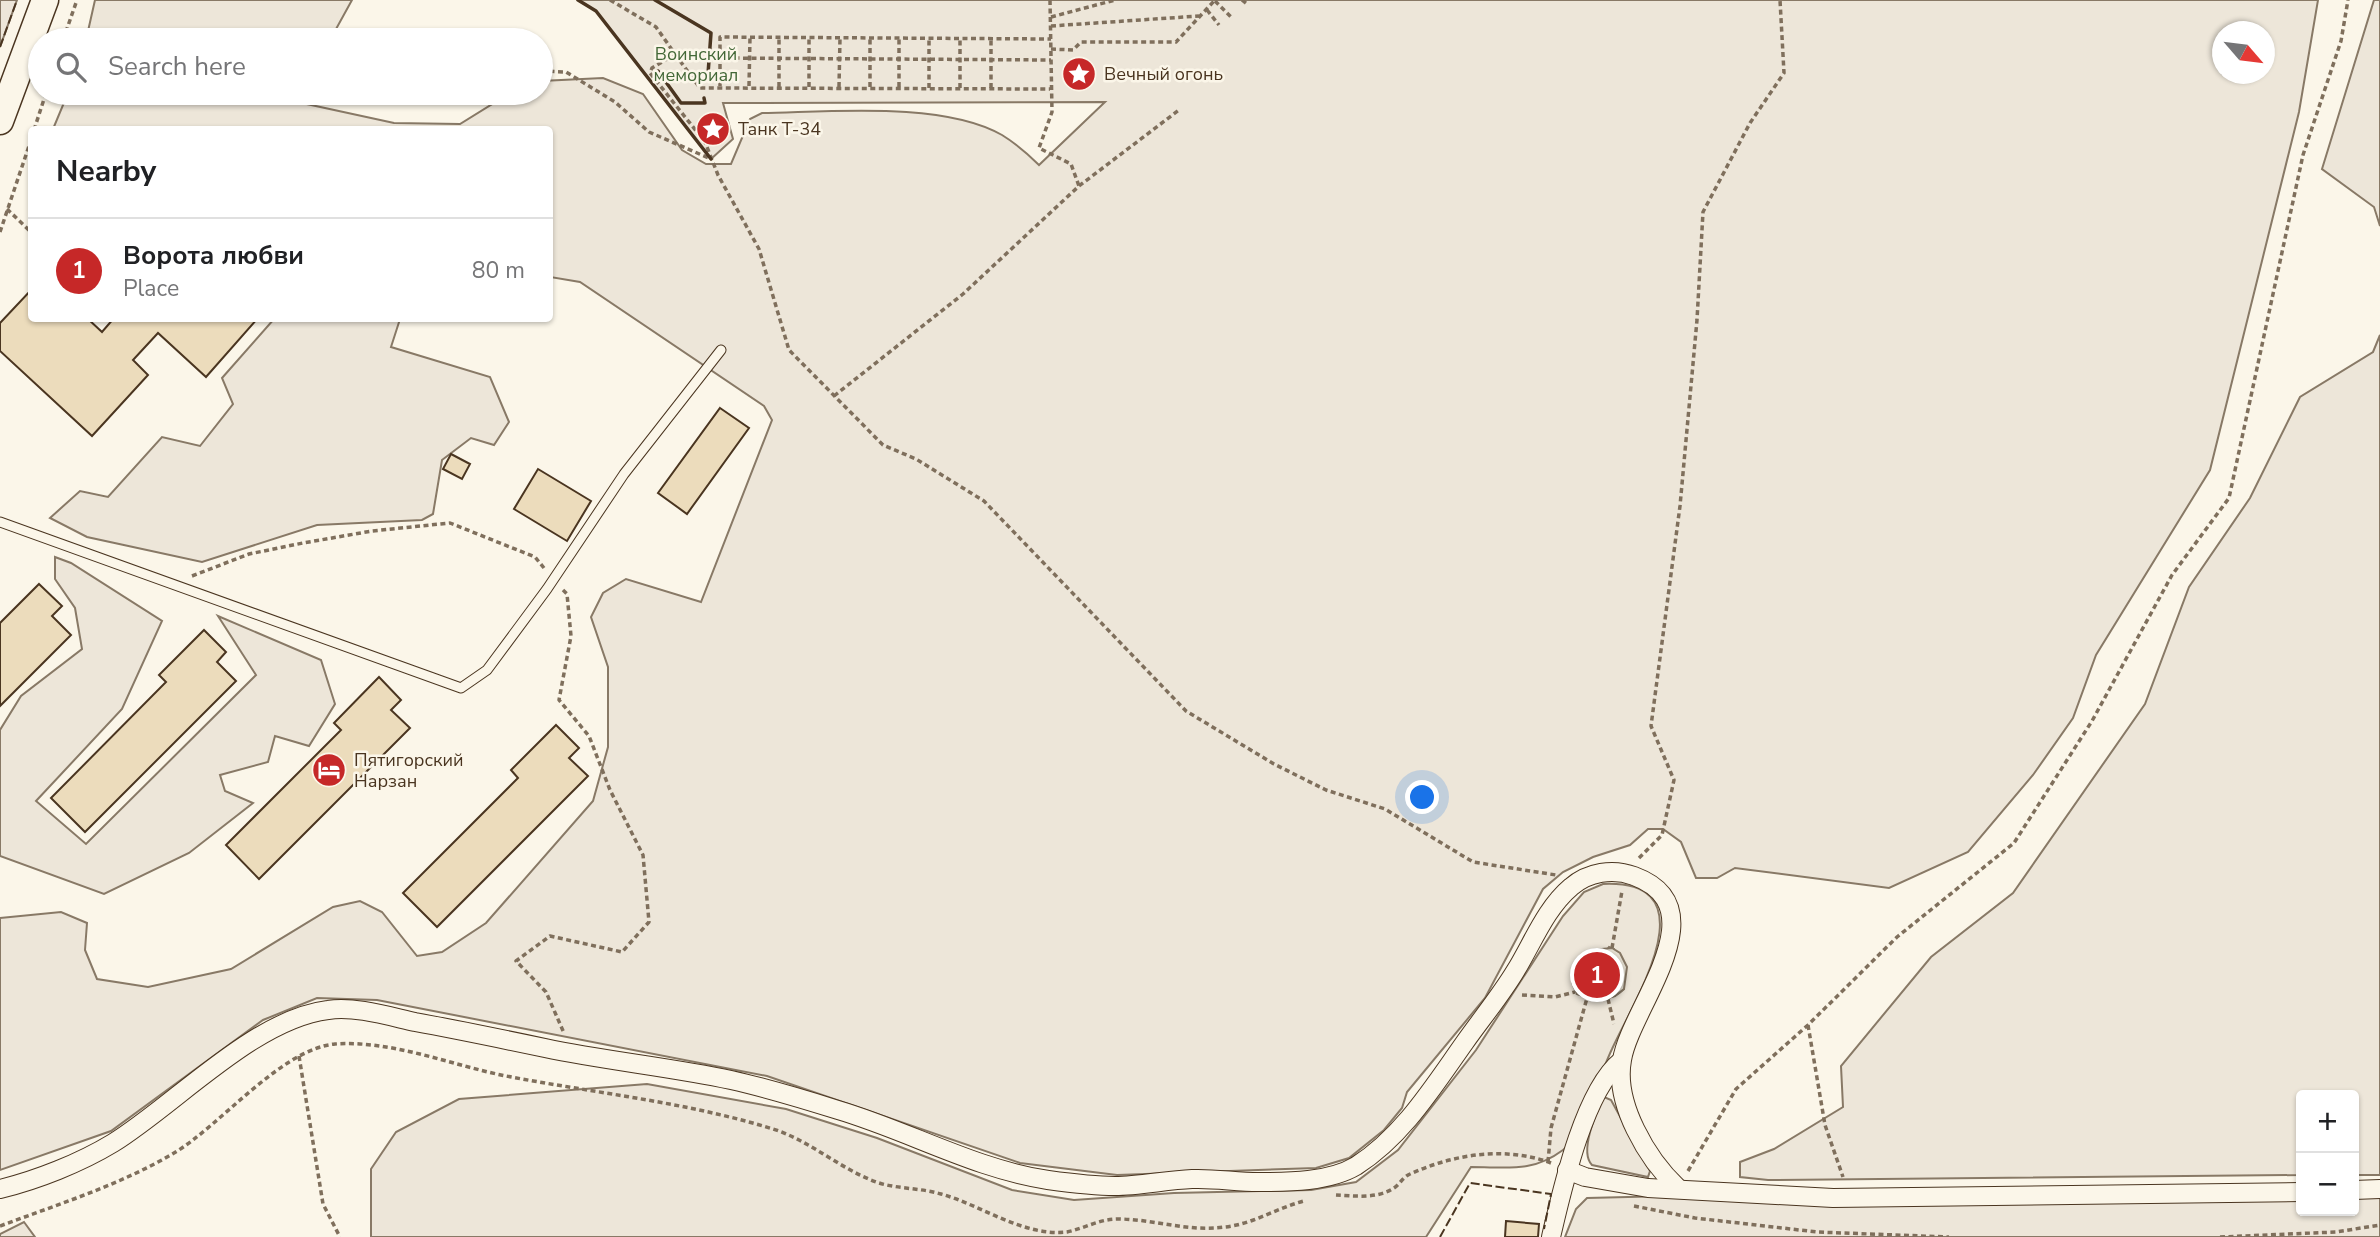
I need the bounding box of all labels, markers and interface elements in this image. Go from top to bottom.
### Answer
north arrow [2212,21,2275,84]
search box [28,28,553,105]
park label: Воинский мемориал [654,42,738,87]
icon: search [52,48,90,86]
text: Search here [108,49,246,84]
place icon: Вечный огонь [1060,55,1098,93]
place label: Вечный огонь [1104,62,1223,86]
place icon: Танк Т-34 [694,110,732,148]
place label: Танк Т-34 [738,117,821,141]
text: Nearby [56,151,156,192]
text: Ворота любви [123,238,304,273]
text: 1 [72,255,86,286]
text: 80 m [472,255,525,286]
text: Place [123,273,179,304]
place label: Пятигорский Нарзан [354,748,464,793]
hotel icon: Пятигорский Нарзан [310,751,348,789]
your location [1405,780,1439,814]
pin: 1 [1574,949,1620,1001]
map controls [2296,1090,2359,1216]
button: + [2296,1090,2359,1153]
button: − [2296,1153,2359,1216]

